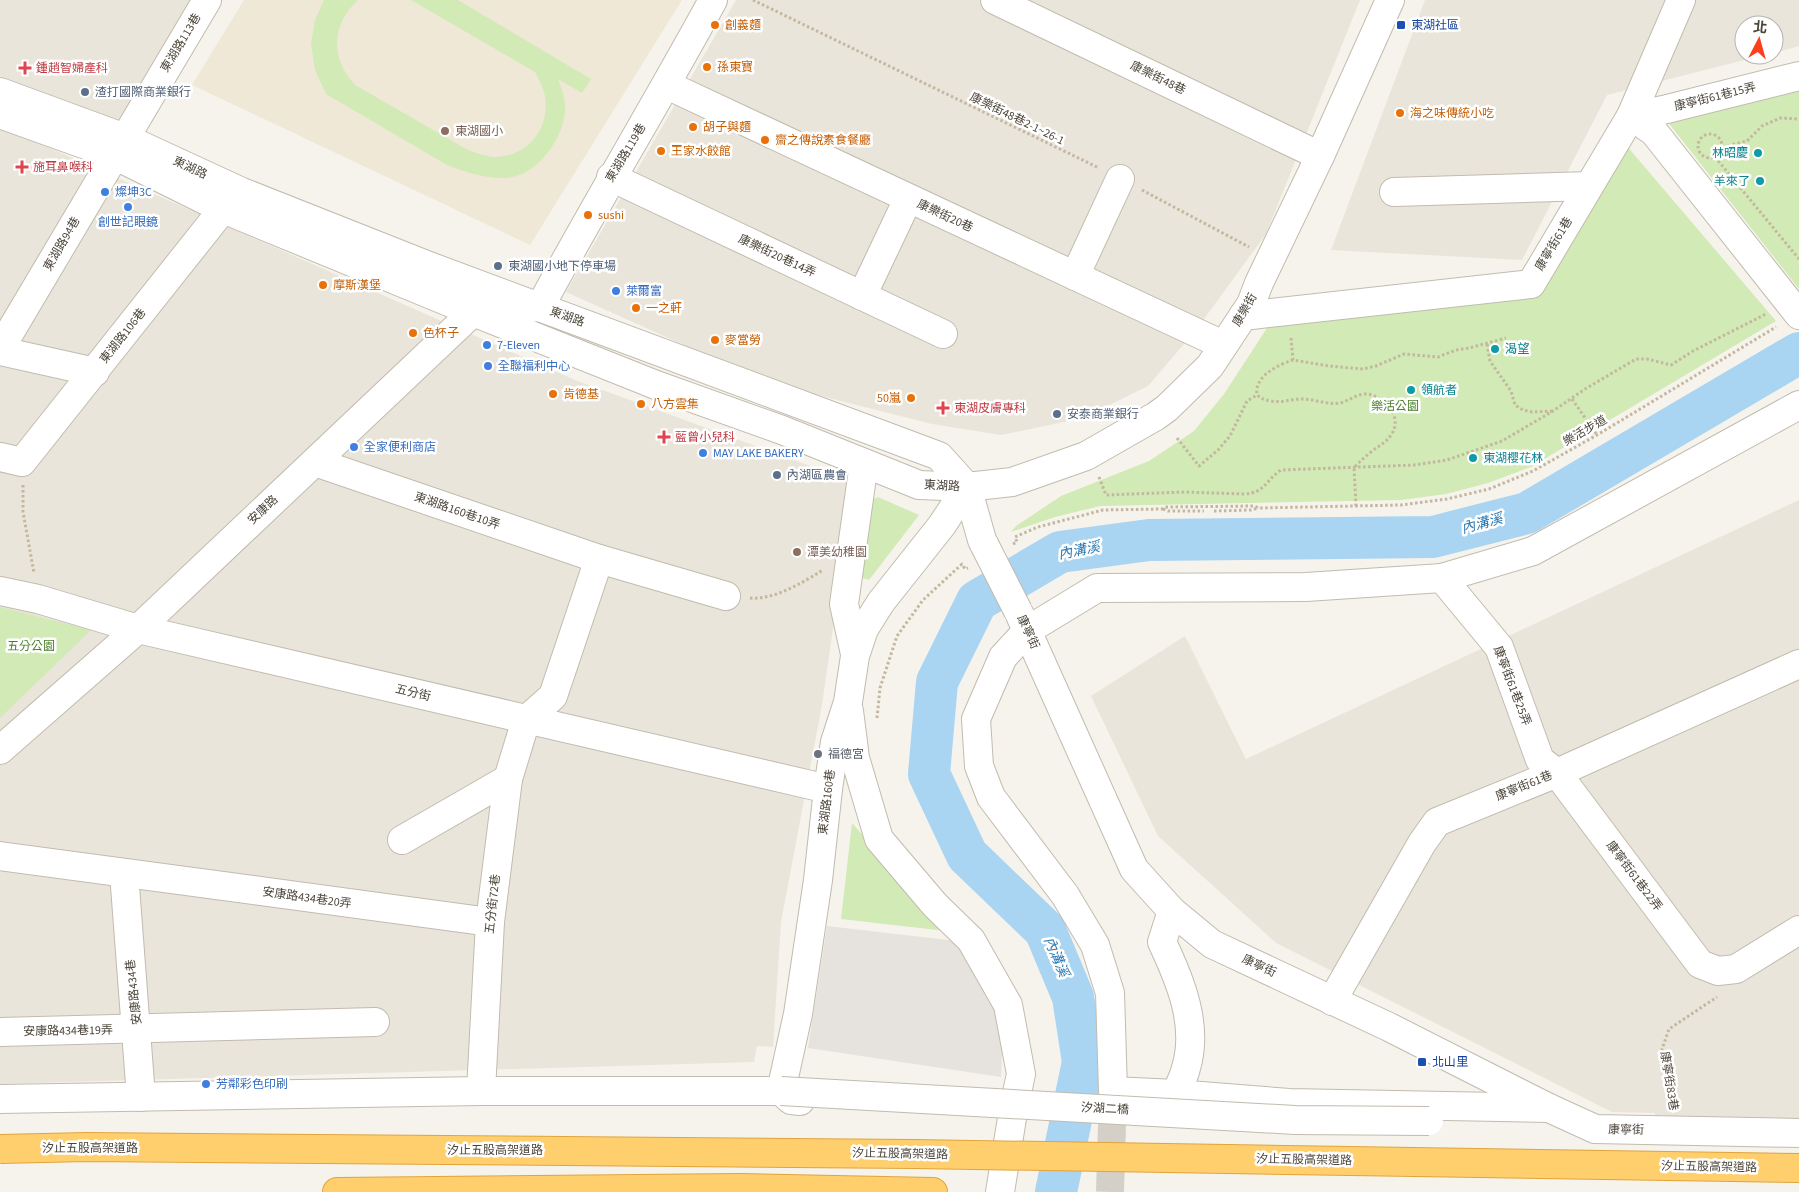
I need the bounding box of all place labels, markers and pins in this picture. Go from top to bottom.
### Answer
place label: 創義麵 [725,17,761,34]
place label: 東湖社區 [1411,17,1459,34]
marker: 創義麵 [709,19,721,31]
marker: 東湖社區 [1395,19,1407,31]
place label: 孫東寶 [717,59,753,76]
place label: 鍾趙智婦產科 [36,60,108,77]
marker: 鍾趙智婦產科 [18,61,32,75]
marker: 孫東寶 [701,61,713,73]
place label: 渣打國際商業銀行 [95,84,191,101]
marker: 渣打國際商業銀行 [79,86,91,98]
place label: 海之味傳統小吃 [1410,105,1494,122]
marker: 海之味傳統小吃 [1394,107,1406,119]
place label: 胡子與麵 [703,119,751,136]
marker: 胡子與麵 [687,121,699,133]
place label: 東湖國小 [455,123,503,140]
marker: 東湖國小 [439,125,451,137]
place label: 齋之傳說素食餐廳 [775,132,871,149]
marker: 齋之傳說素食餐廳 [759,134,771,146]
place label: 王家水餃館 [671,143,731,160]
marker: 王家水餃館 [655,145,667,157]
place label: 林昭慶 [1712,145,1748,162]
marker: 林昭慶 [1752,147,1764,159]
place label: 施耳鼻喉科 [33,159,93,176]
marker: 施耳鼻喉科 [15,160,29,174]
place label: 羊來了 [1714,173,1750,190]
marker: 羊來了 [1754,175,1766,187]
place label: 燦坤3C [115,184,152,201]
marker: 燦坤3C [99,186,111,198]
marker: 創世記眼鏡 [122,201,134,213]
place label: sushi [598,207,624,224]
marker: sushi [582,209,594,221]
place label: 創世記眼鏡 [98,214,158,231]
place label: 東湖國小地下停車場 [508,258,616,275]
marker: 東湖國小地下停車場 [492,260,504,272]
place label: 摩斯漢堡 [333,277,381,294]
marker: 摩斯漢堡 [317,279,329,291]
place label: 萊爾富 [626,283,662,300]
marker: 萊爾富 [610,285,622,297]
place label: 一之軒 [646,300,682,317]
marker: 一之軒 [630,302,642,314]
place label: 色杯子 [423,325,459,342]
marker: 色杯子 [407,327,419,339]
place label: 麥當勞 [725,332,761,349]
marker: 麥當勞 [709,334,721,346]
place label: 7-Eleven [497,337,540,354]
marker: 7-Eleven [481,339,493,351]
place label: 渴望 [1505,341,1529,358]
marker: 渴望 [1489,343,1501,355]
place label: 全聯福利中心 [498,358,570,375]
marker: 全聯福利中心 [482,360,494,372]
place label: 領航者 [1421,382,1457,399]
marker: 領航者 [1405,384,1417,396]
place label: 肯德基 [563,386,599,403]
marker: 肯德基 [547,388,559,400]
place label: 50嵐 [877,390,901,407]
marker: 50嵐 [905,392,917,404]
place label: 八方雲集 [651,396,699,413]
marker: 八方雲集 [635,398,647,410]
place label: 東湖皮膚專科 [954,400,1026,417]
marker: 東湖皮膚專科 [936,401,950,415]
place label: 安泰商業銀行 [1067,406,1139,423]
marker: 安泰商業銀行 [1051,408,1063,420]
place label: 藍曾小兒科 [675,429,735,446]
marker: 藍曾小兒科 [657,430,671,444]
place label: 全家便利商店 [364,439,436,456]
marker: 全家便利商店 [348,441,360,453]
place label: MAY LAKE BAKERY [713,445,804,462]
marker: MAY LAKE BAKERY [697,447,709,459]
place label: 東湖櫻花林 [1483,450,1543,467]
marker: 東湖櫻花林 [1467,452,1479,464]
place label: 內湖區農會 [787,467,847,484]
marker: 內湖區農會 [771,469,783,481]
place label: 潭美幼稚園 [807,544,867,561]
marker: 潭美幼稚園 [791,546,803,558]
place label: 福德宮 [828,746,864,763]
marker: 福德宮 [812,748,824,760]
place label: 北山里 [1432,1054,1468,1071]
marker: 北山里 [1416,1056,1428,1068]
place label: 芳鄰彩色印刷 [216,1076,288,1093]
marker: 芳鄰彩色印刷 [200,1078,212,1090]

